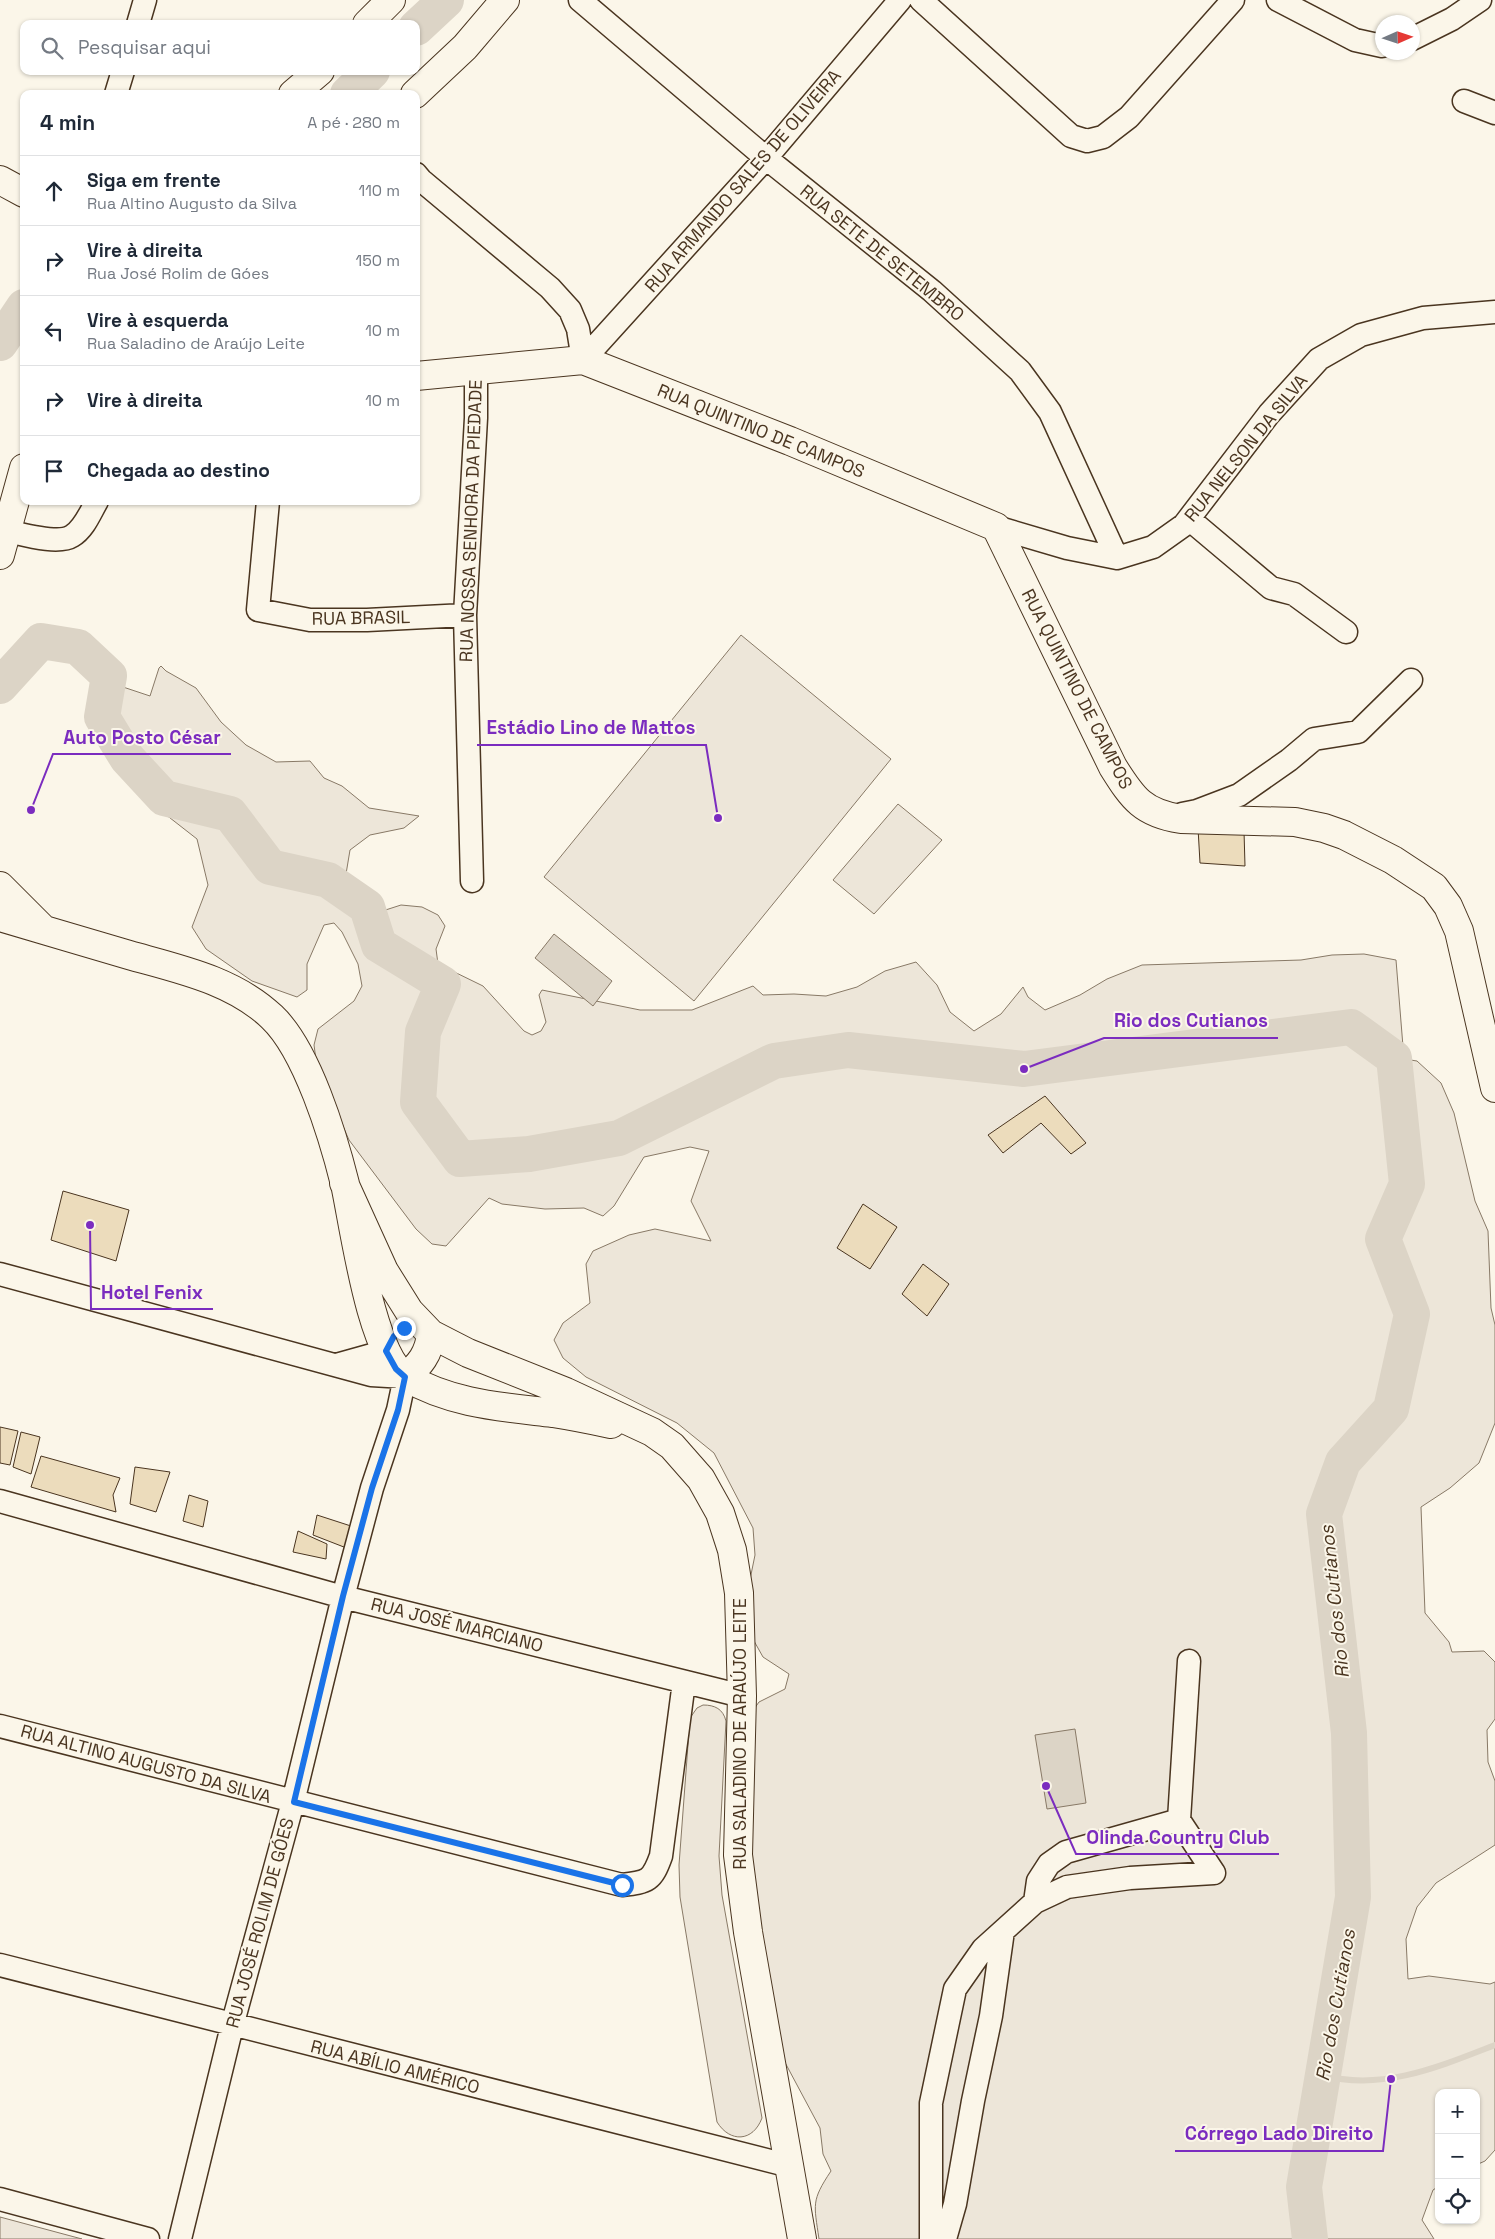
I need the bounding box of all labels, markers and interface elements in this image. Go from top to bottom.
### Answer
north arrow [1375,15,1420,60]
search box [20,20,420,75]
icon: search [38,34,66,62]
text: Pesquisar aqui [78,35,211,60]
street label: RUA ARMANDO SALES DE OLIVEIRA [639,64,846,297]
text: 4 min [40,109,95,136]
text: A pé · 280 m [307,112,400,133]
text: Siga em frente [87,168,221,193]
icon: ahead [40,177,68,205]
street label: RUA SETE DE SETEMBRO [796,179,969,326]
text: 110 m [358,180,400,201]
text: Rua Altino Augusto da Silva [87,193,297,214]
text: Vire à direita [87,238,203,263]
icon: right [40,247,68,275]
text: 150 m [356,250,400,271]
text: Rua José Rolim de Góes [87,263,269,284]
text: Vire à esquerda [87,308,229,333]
icon: left [40,317,68,345]
text: 10 m [365,320,400,341]
text: Rua Saladino de Araújo Leite [87,333,305,354]
street label: RUA NELSON DA SILVA [1179,369,1312,526]
street label: RUA QUINTINO DE CAMPOS [654,378,868,483]
street label: RUA NOSSA SENHORA DA PIEDADE [454,379,487,663]
icon: right [40,387,68,415]
text: Vire à direita [87,388,203,413]
text: 10 m [365,390,400,411]
icon: arrive [40,457,68,485]
text: Chegada ao destino [87,458,270,483]
street label: RUA QUINTINO DE CAMPOS [1017,585,1138,793]
street label: RUA BRASIL [311,605,411,630]
callout: Estádio Lino de Mattos [477,711,706,745]
text: Estádio Lino de Mattos [487,715,696,740]
callout: Auto Posto César [53,720,231,754]
text: Auto Posto César [63,725,221,750]
callout: Rio dos Cutianos [1104,1004,1278,1038]
text: Rio dos Cutianos [1114,1008,1268,1033]
callout: Hotel Fenix [91,1275,213,1309]
text: Hotel Fenix [101,1280,203,1305]
route end [393,1317,416,1340]
water label: Rio dos Cutianos [1314,1523,1355,1680]
street label: RUA JOSÉ MARCIANO [369,1592,546,1657]
street label: RUA SALADINO DE ARAÚJO LEITE [728,1598,751,1870]
street label: RUA ALTINO AUGUSTO DA SILVA [18,1719,274,1808]
street label: RUA JOSÉ ROLIM DE GÓES [220,1815,299,2031]
callout: Olinda Country Club [1076,1820,1279,1854]
text: Olinda Country Club [1086,1825,1270,1850]
route start [611,1874,634,1897]
water label: Rio dos Cutianos [1310,1926,1361,2083]
street label: RUA ABÍLIO AMÉRICO [308,2034,482,2099]
map controls [1435,2089,1480,2224]
button: + [1435,2089,1480,2134]
callout: Córrego Lado Direito [1175,2117,1383,2151]
text: Córrego Lado Direito [1185,2121,1373,2146]
button: − [1435,2134,1480,2179]
button: locate [1435,2179,1480,2224]

